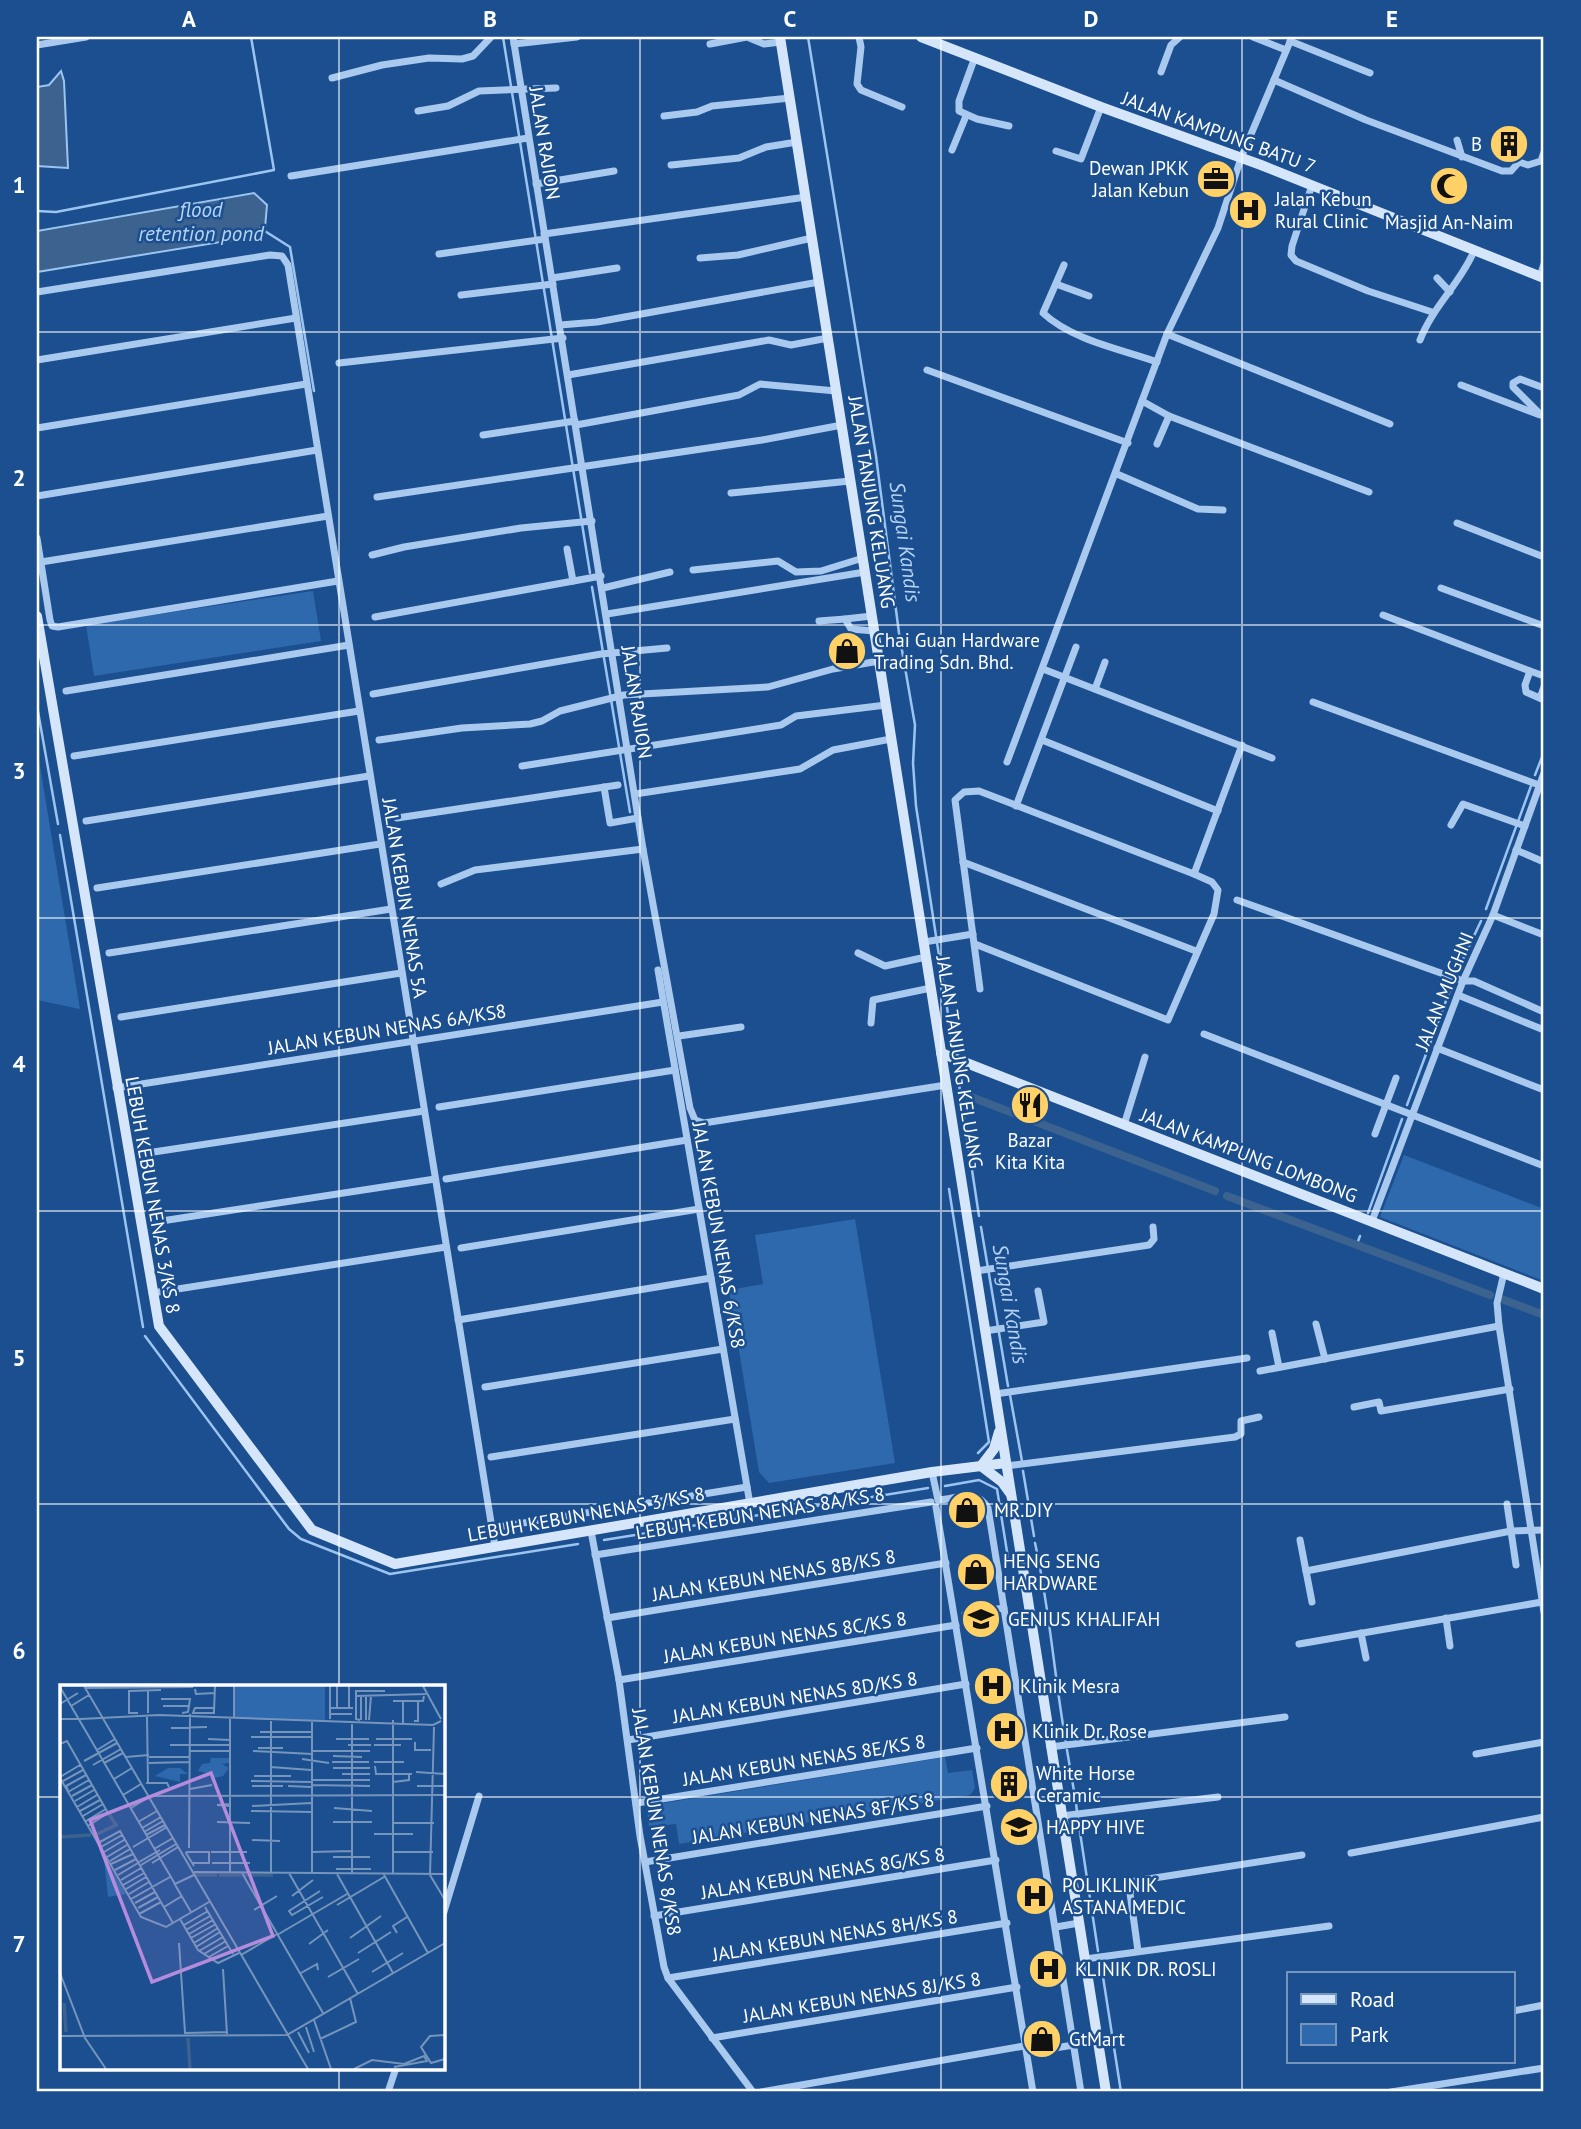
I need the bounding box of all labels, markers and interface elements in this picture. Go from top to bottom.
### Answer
text: A [182,4,196,33]
text: B [483,4,497,33]
text: C [784,4,797,33]
text: D [1084,4,1098,33]
text: E [1386,4,1398,33]
street label: JALAN RAJION [524,84,566,201]
street label: JALAN KAMPUNG BATU 7 [1118,85,1319,178]
building icon: B [1488,123,1530,165]
place label: B [1471,132,1482,156]
place label: Dewan JPKK Jalan Kebun [1089,156,1189,202]
office icon: Dewan JPKK Jalan Kebun [1195,158,1237,200]
mosque icon: Masjid An-Naim [1428,165,1470,207]
text: 1 [12,170,26,199]
place label: Jalan Kebun Rural Clinic [1274,187,1372,233]
hospital icon: Jalan Kebun Rural Clinic [1227,189,1269,231]
water label: flood retention pond [138,196,265,247]
place label: Masjid An-Naim [1385,210,1513,234]
street label: JALAN TANJUNG KELUANG [843,393,901,610]
text: 2 [12,463,26,492]
water label: Sungai Kandis [884,480,927,605]
place label: Chai Guan Hardware Trading Sdn. Bhd. [874,628,1040,674]
shop icon: Chai Guan Hardware Trading Sdn. Bhd. [826,630,868,672]
street label: JALAN RAJION [616,643,658,760]
text: 3 [12,756,26,785]
street label: JALAN KEBUN NENAS 5A [377,795,433,1000]
street label: JALAN MUGHNI [1409,928,1479,1055]
street label: JALAN TANJUNG KELUANG [931,953,989,1170]
street label: JALAN KEBUN NENAS 6A/KS8 [265,998,508,1060]
text: 4 [12,1049,26,1078]
street label: LEBUH KEBUN NENAS 3/KS 8 [120,1074,186,1316]
restaurant icon: Bazar Kita Kita [1009,1084,1051,1126]
street label: JALAN KAMPUNG LOMBONG [1136,1102,1361,1207]
street label: JALAN KEBUN NENAS 6/KS8 [687,1119,751,1350]
place label: Bazar Kita Kita [995,1128,1065,1174]
water label: Sungai Kandis [987,1242,1034,1367]
text: 5 [12,1343,26,1372]
street label: LEBUH KEBUN NENAS 3/KS 8 [465,1481,707,1547]
street label: LEBUH KEBUN NENAS 8A/KS 8 [634,1481,886,1545]
shop icon: MR.DIY [946,1489,988,1531]
place label: MR.DIY [994,1498,1053,1522]
street label: JALAN KEBUN NENAS 8B/KS 8 [650,1544,897,1606]
place label: HENG SENG HARDWARE [1003,1549,1100,1595]
shop icon: HENG SENG HARDWARE [955,1551,997,1593]
school or university icon: GENIUS KHALIFAH [960,1598,1002,1640]
street label: JALAN KEBUN NENAS 8C/KS 8 [661,1606,908,1668]
place label: GENIUS KHALIFAH [1008,1607,1160,1631]
text: 6 [12,1636,26,1665]
hospital icon: Klinik Mesra [972,1665,1014,1707]
street label: JALAN KEBUN NENAS 8D/KS 8 [670,1666,919,1728]
place label: Klinik Mesra [1020,1674,1120,1698]
inset map [60,1685,444,2070]
street label: JALAN KEBUN NENAS 8/KS8 [627,1706,687,1937]
hospital icon: Klinik Dr. Rose [984,1710,1026,1752]
place label: Klinik Dr. Rose [1032,1719,1147,1743]
street label: JALAN KEBUN NENAS 8E/KS 8 [680,1729,927,1791]
place label: White Horse Ceramic [1036,1761,1135,1807]
building icon: White Horse Ceramic [988,1763,1030,1805]
street label: JALAN KEBUN NENAS 8F/KS 8 [689,1787,936,1849]
school or university icon: HAPPY HIVE [998,1806,1040,1848]
place label: HAPPY HIVE [1046,1815,1145,1839]
street label: JALAN KEBUN NENAS 8G/KS 8 [698,1842,947,1904]
place label: POLIKLINIK ASTANA MEDIC [1062,1873,1186,1919]
hospital icon: POLIKLINIK ASTANA MEDIC [1014,1875,1056,1917]
street label: JALAN KEBUN NENAS 8H/KS 8 [710,1904,959,1966]
text: 7 [12,1929,26,1958]
hospital icon: KLINIK DR. ROSLI [1027,1948,1069,1990]
place label: KLINIK DR. ROSLI [1075,1957,1217,1981]
street label: JALAN KEBUN NENAS 8J/KS 8 [740,1966,983,2028]
legend [1287,1972,1514,2062]
text: Road [1350,1986,1394,2013]
shop icon: GtMart [1021,2018,1063,2060]
text: Park [1350,2021,1389,2048]
place label: GtMart [1069,2027,1126,2051]

